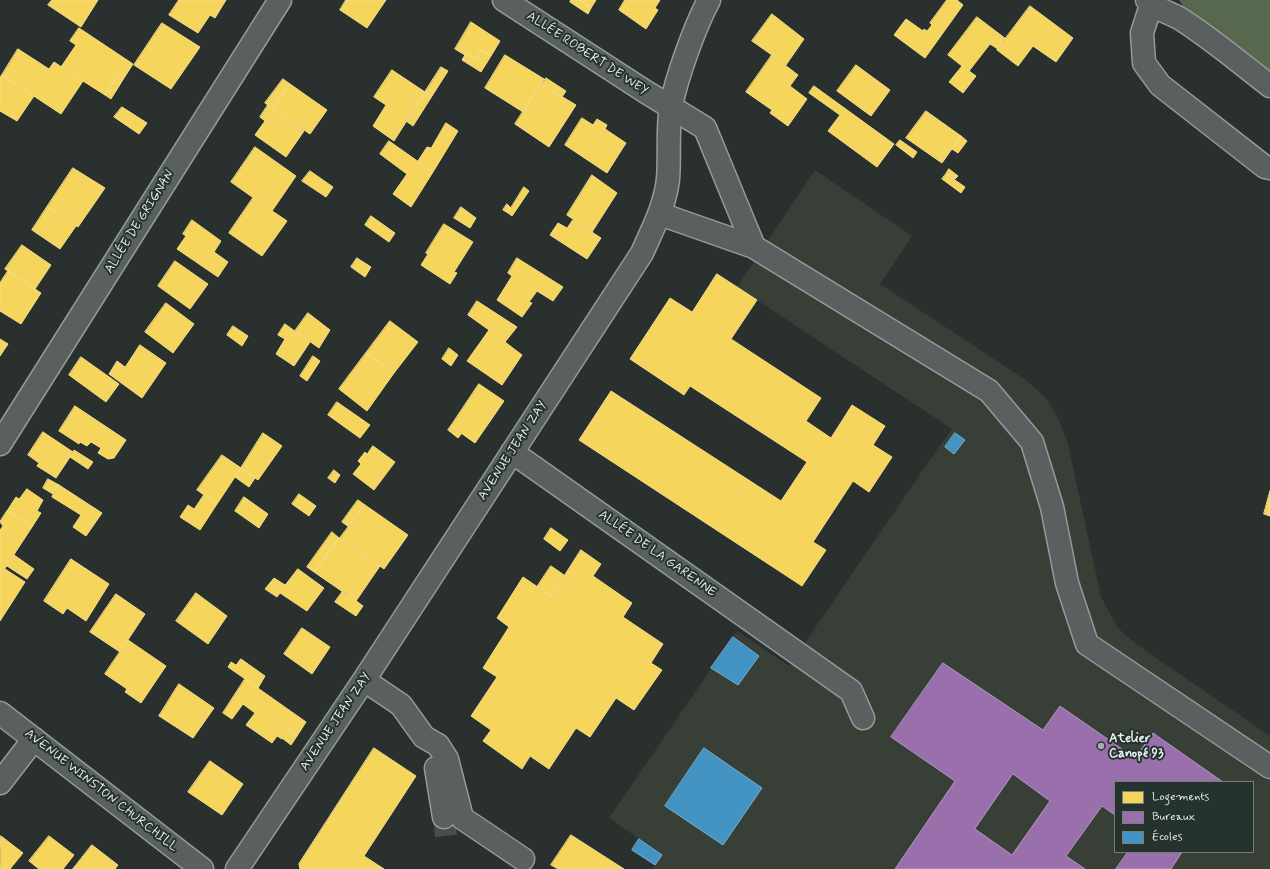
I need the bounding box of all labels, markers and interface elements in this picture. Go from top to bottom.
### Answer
street label: ALLÉE ROBERT DE WEY [523,9,651,99]
street label: ALLÉE DE GRIGNAN [102,167,178,277]
street label: AVENUE JEAN ZAY [475,399,551,503]
street label: ALLÉE DE LA GARENNE [595,507,719,601]
street label: AVENUE JEAN ZAY [297,670,375,774]
street label: AVENUE WINSTON CHURCHILL [21,726,181,856]
place label: Atelier Canopé 93 [1109,731,1163,762]
marker: Atelier Canopé 93 [1096,741,1106,751]
legend [1114,781,1254,853]
text: Logements [1152,789,1209,805]
text: Bureaux [1152,809,1195,825]
text: Écoles [1152,829,1182,845]

